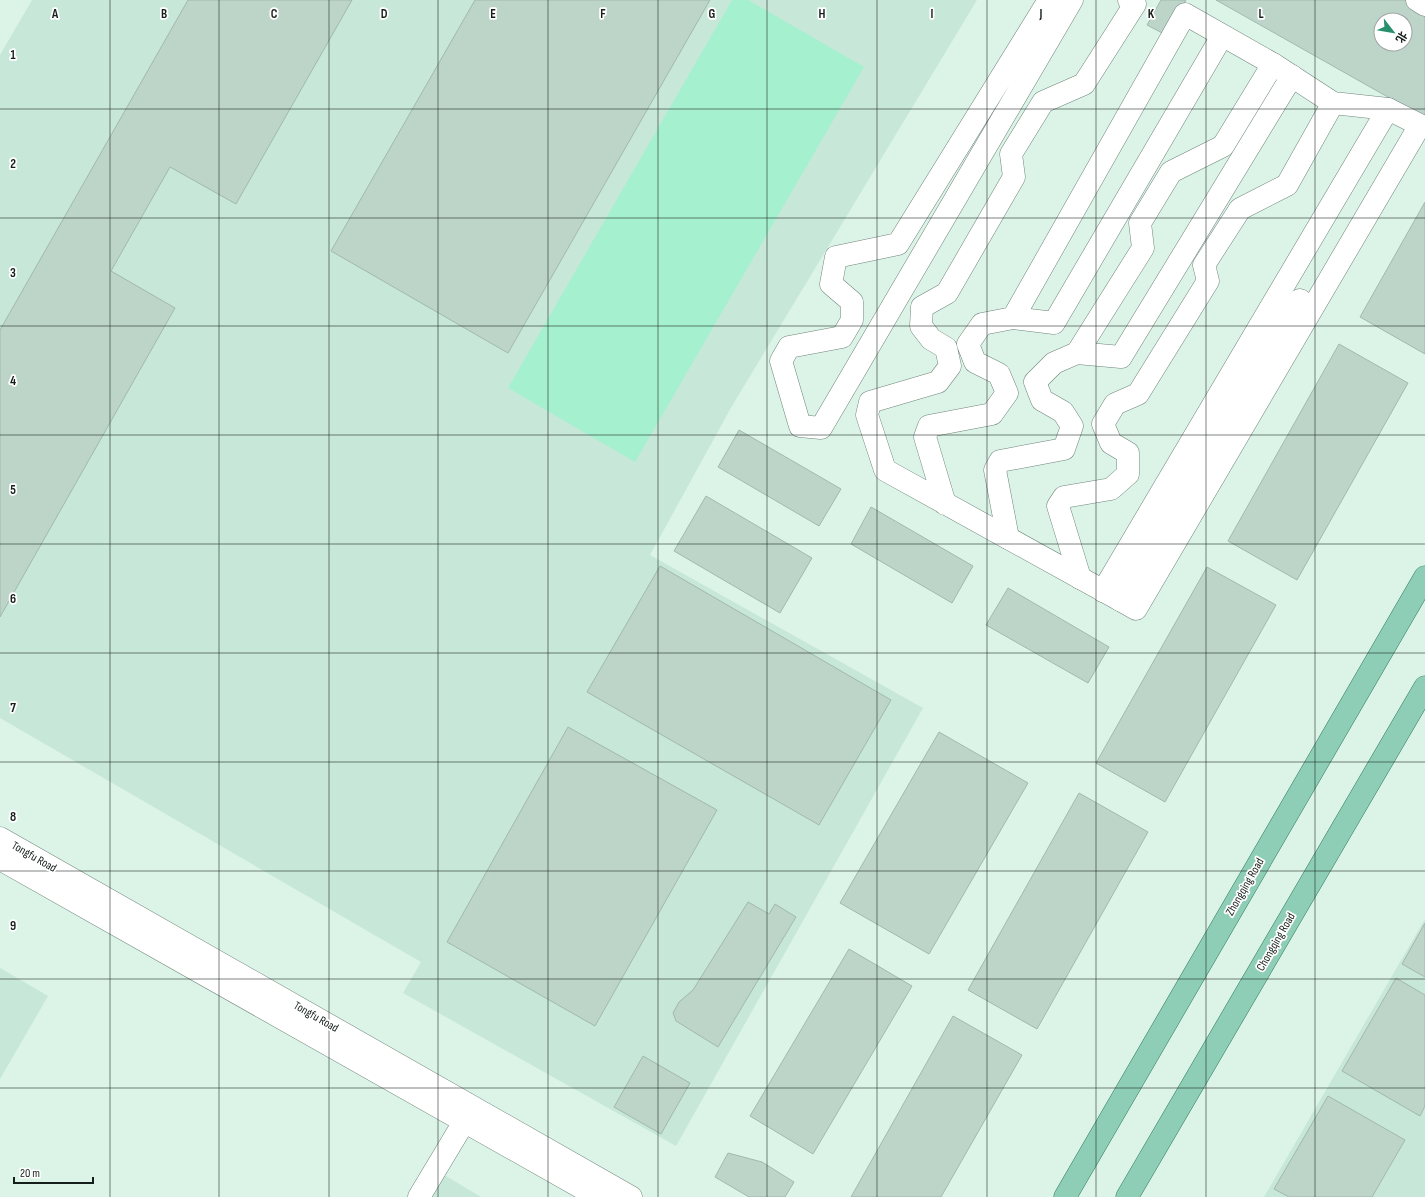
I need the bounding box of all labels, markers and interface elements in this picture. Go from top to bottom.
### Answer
text: A [51,6,59,22]
text: B [161,6,167,22]
text: C [271,6,278,22]
text: D [381,6,388,22]
text: E [490,6,496,22]
text: F [600,6,606,22]
text: G [709,6,716,22]
text: H [819,6,826,22]
text: I [931,6,934,22]
text: J [1039,6,1043,22]
text: K [1148,6,1155,22]
text: L [1258,6,1264,22]
north arrow [1373,12,1413,52]
text: 北 [1393,29,1410,45]
text: 1 [10,47,16,63]
text: 2 [10,156,16,172]
text: 3 [10,265,16,281]
text: 4 [10,373,16,389]
text: 5 [10,482,16,498]
text: 6 [10,591,16,607]
text: 7 [10,700,16,716]
text: 8 [10,809,16,825]
street label: Tongfu Road [9,838,59,876]
street label: Zhongqing Road [1223,856,1267,918]
street label: Chongqing Road [1253,910,1299,974]
text: 9 [10,918,16,934]
street label: Tongfu Road [291,998,341,1036]
scale bar [14,1159,93,1185]
text: 20 m [20,1166,40,1181]

